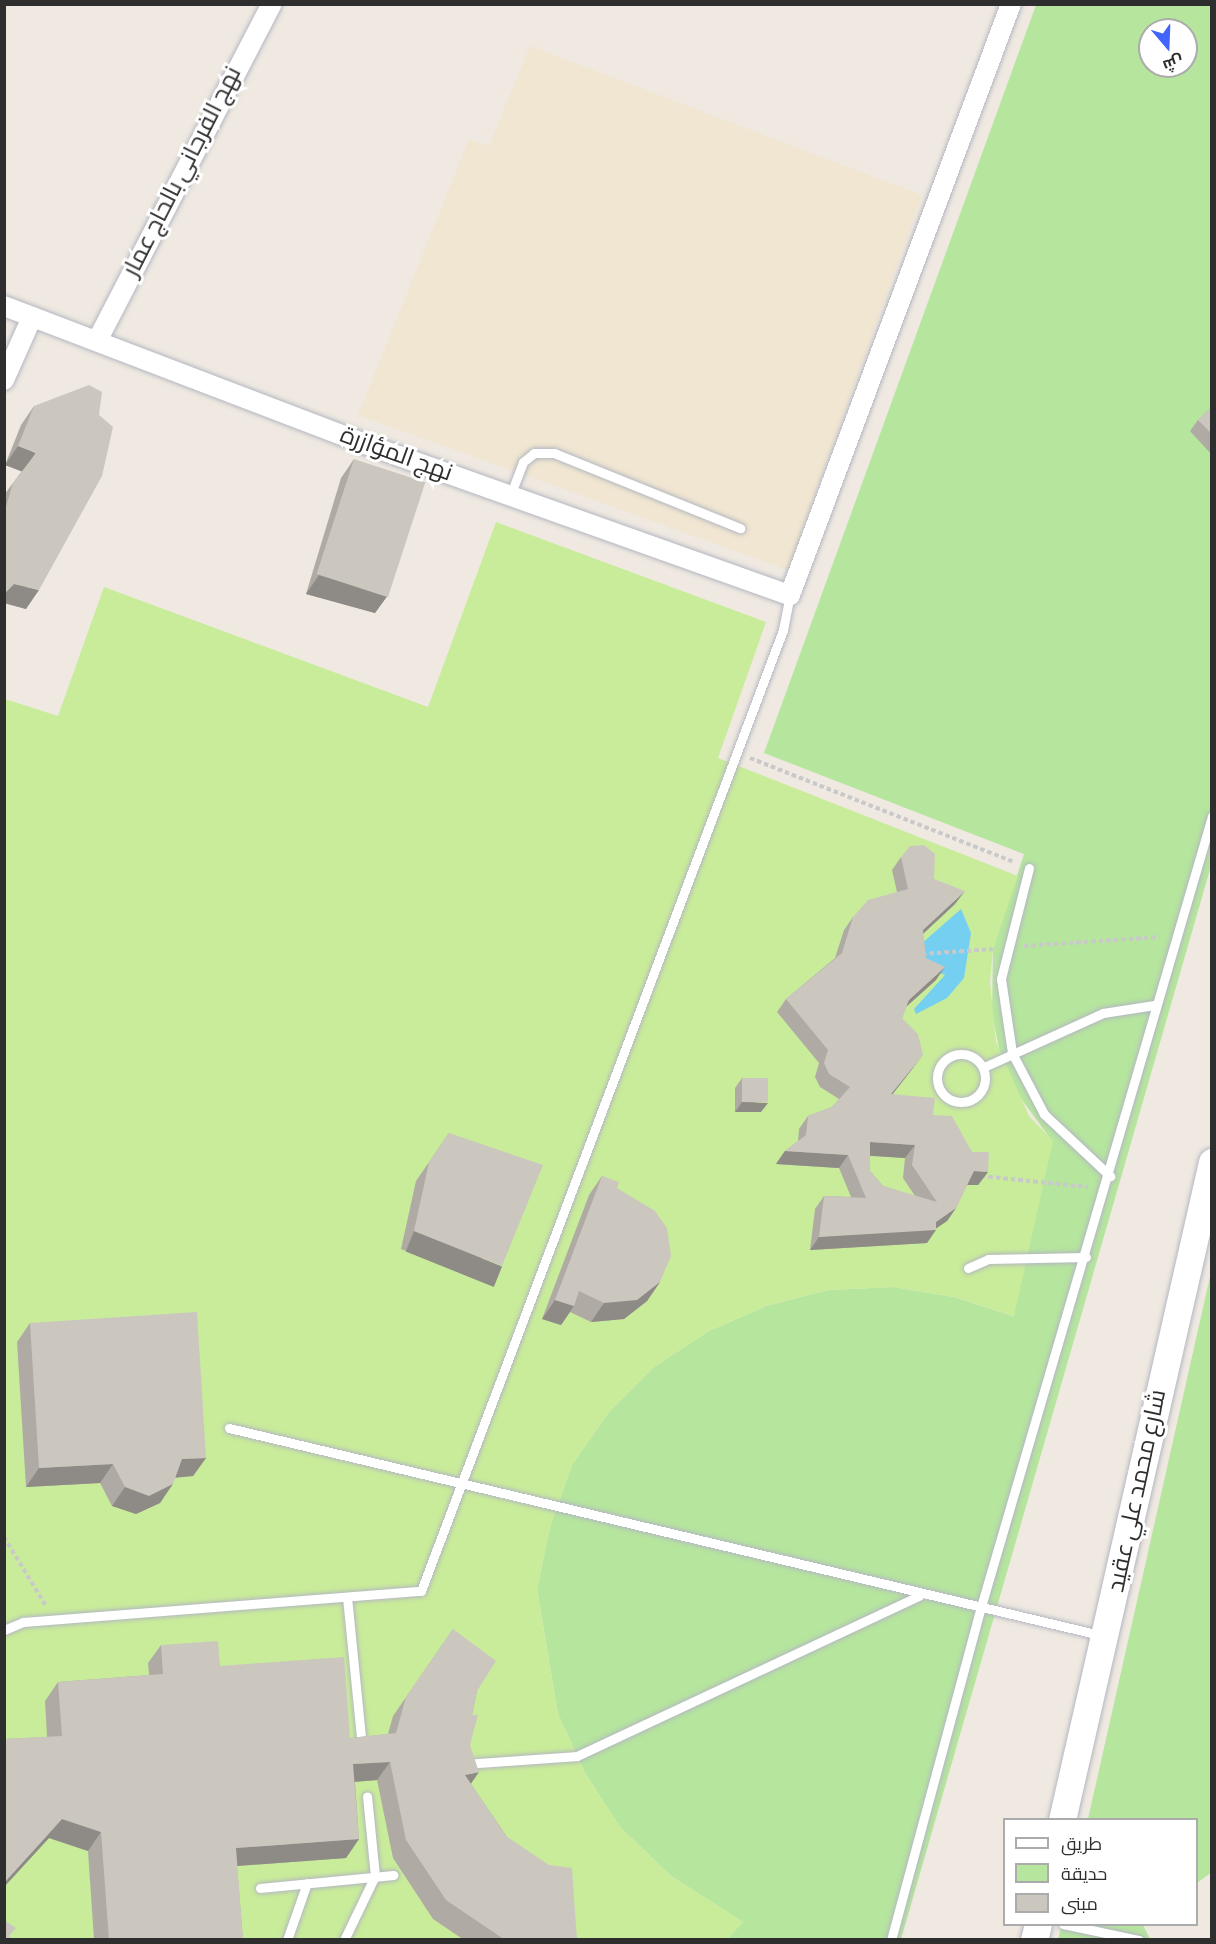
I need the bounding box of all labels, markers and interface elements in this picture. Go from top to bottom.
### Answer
north arrow [1138,18,1198,78]
text: ش [1161,52,1186,74]
street label: نهج الفرجاني بالحاج عمار [117,62,249,282]
street label: نهج المؤازرة [336,421,456,489]
street label: شارع محمد علي عقيد [1102,1387,1174,1595]
legend [1003,1818,1198,1926]
text: طريق [1061,1836,1102,1854]
text: حديقة [1061,1866,1107,1884]
text: مبنى [1061,1896,1098,1914]

